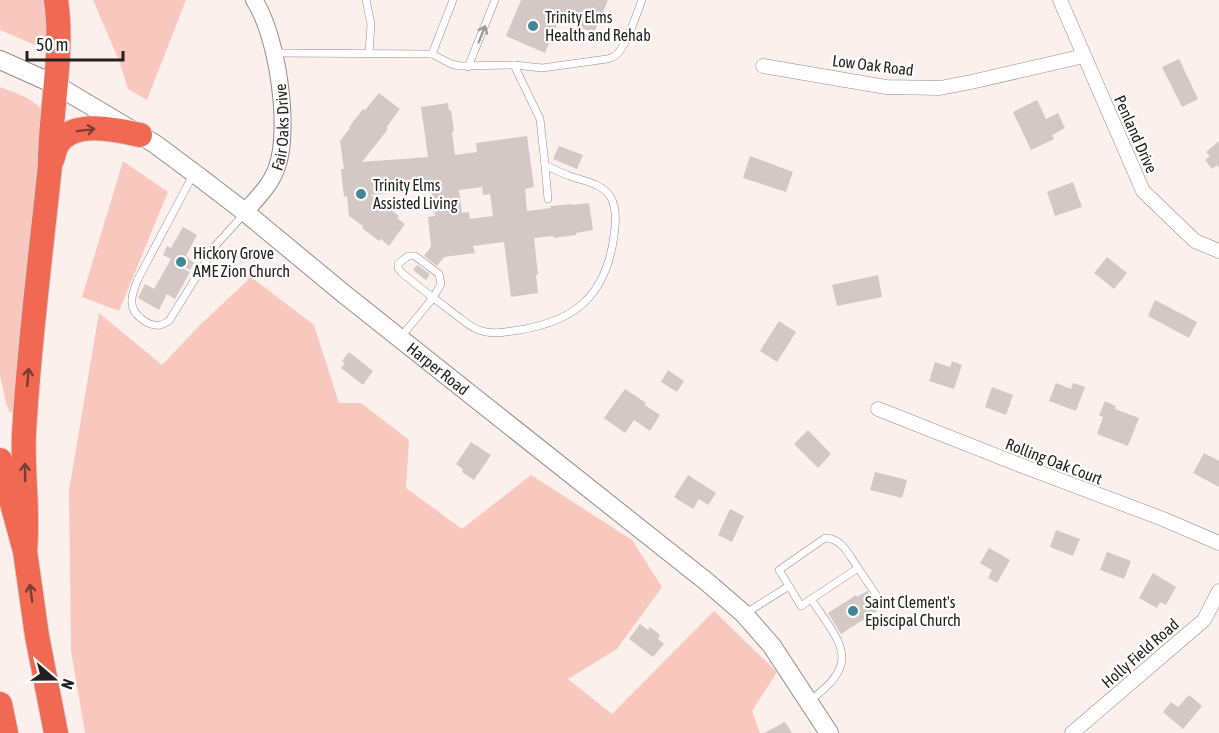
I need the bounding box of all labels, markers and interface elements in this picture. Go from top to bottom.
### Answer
place label: Trinity Elms Health and Rehab [545,8,651,44]
marker: Trinity Elms Health and Rehab [526,19,540,33]
scale bar [27,24,123,62]
one-way arrow [477,25,488,43]
text: 50 m [36,34,68,55]
street label: Low Oak Road [831,51,915,79]
street label: Fair Oaks Drive [267,83,292,173]
street label: Penland Drive [1111,92,1161,176]
one-way arrow [75,124,95,135]
place label: Trinity Elms Assisted Living [373,176,458,213]
marker: Trinity Elms Assisted Living [354,187,368,201]
place label: Hickory Grove AME Zion Church [193,244,290,280]
marker: Hickory Grove AME Zion Church [174,255,188,269]
street label: Harper Road [404,339,473,399]
one-way arrow [23,368,34,388]
street label: Rolling Oak Court [1003,434,1105,489]
one-way arrow [19,463,30,483]
one-way arrow [26,584,37,604]
place label: Saint Clement's Episcipal Church [865,593,961,630]
marker: Saint Clement's Episcipal Church [846,604,860,618]
street label: Holly Field Road [1098,615,1183,692]
north arrow [24,649,84,709]
text: N [58,677,78,692]

